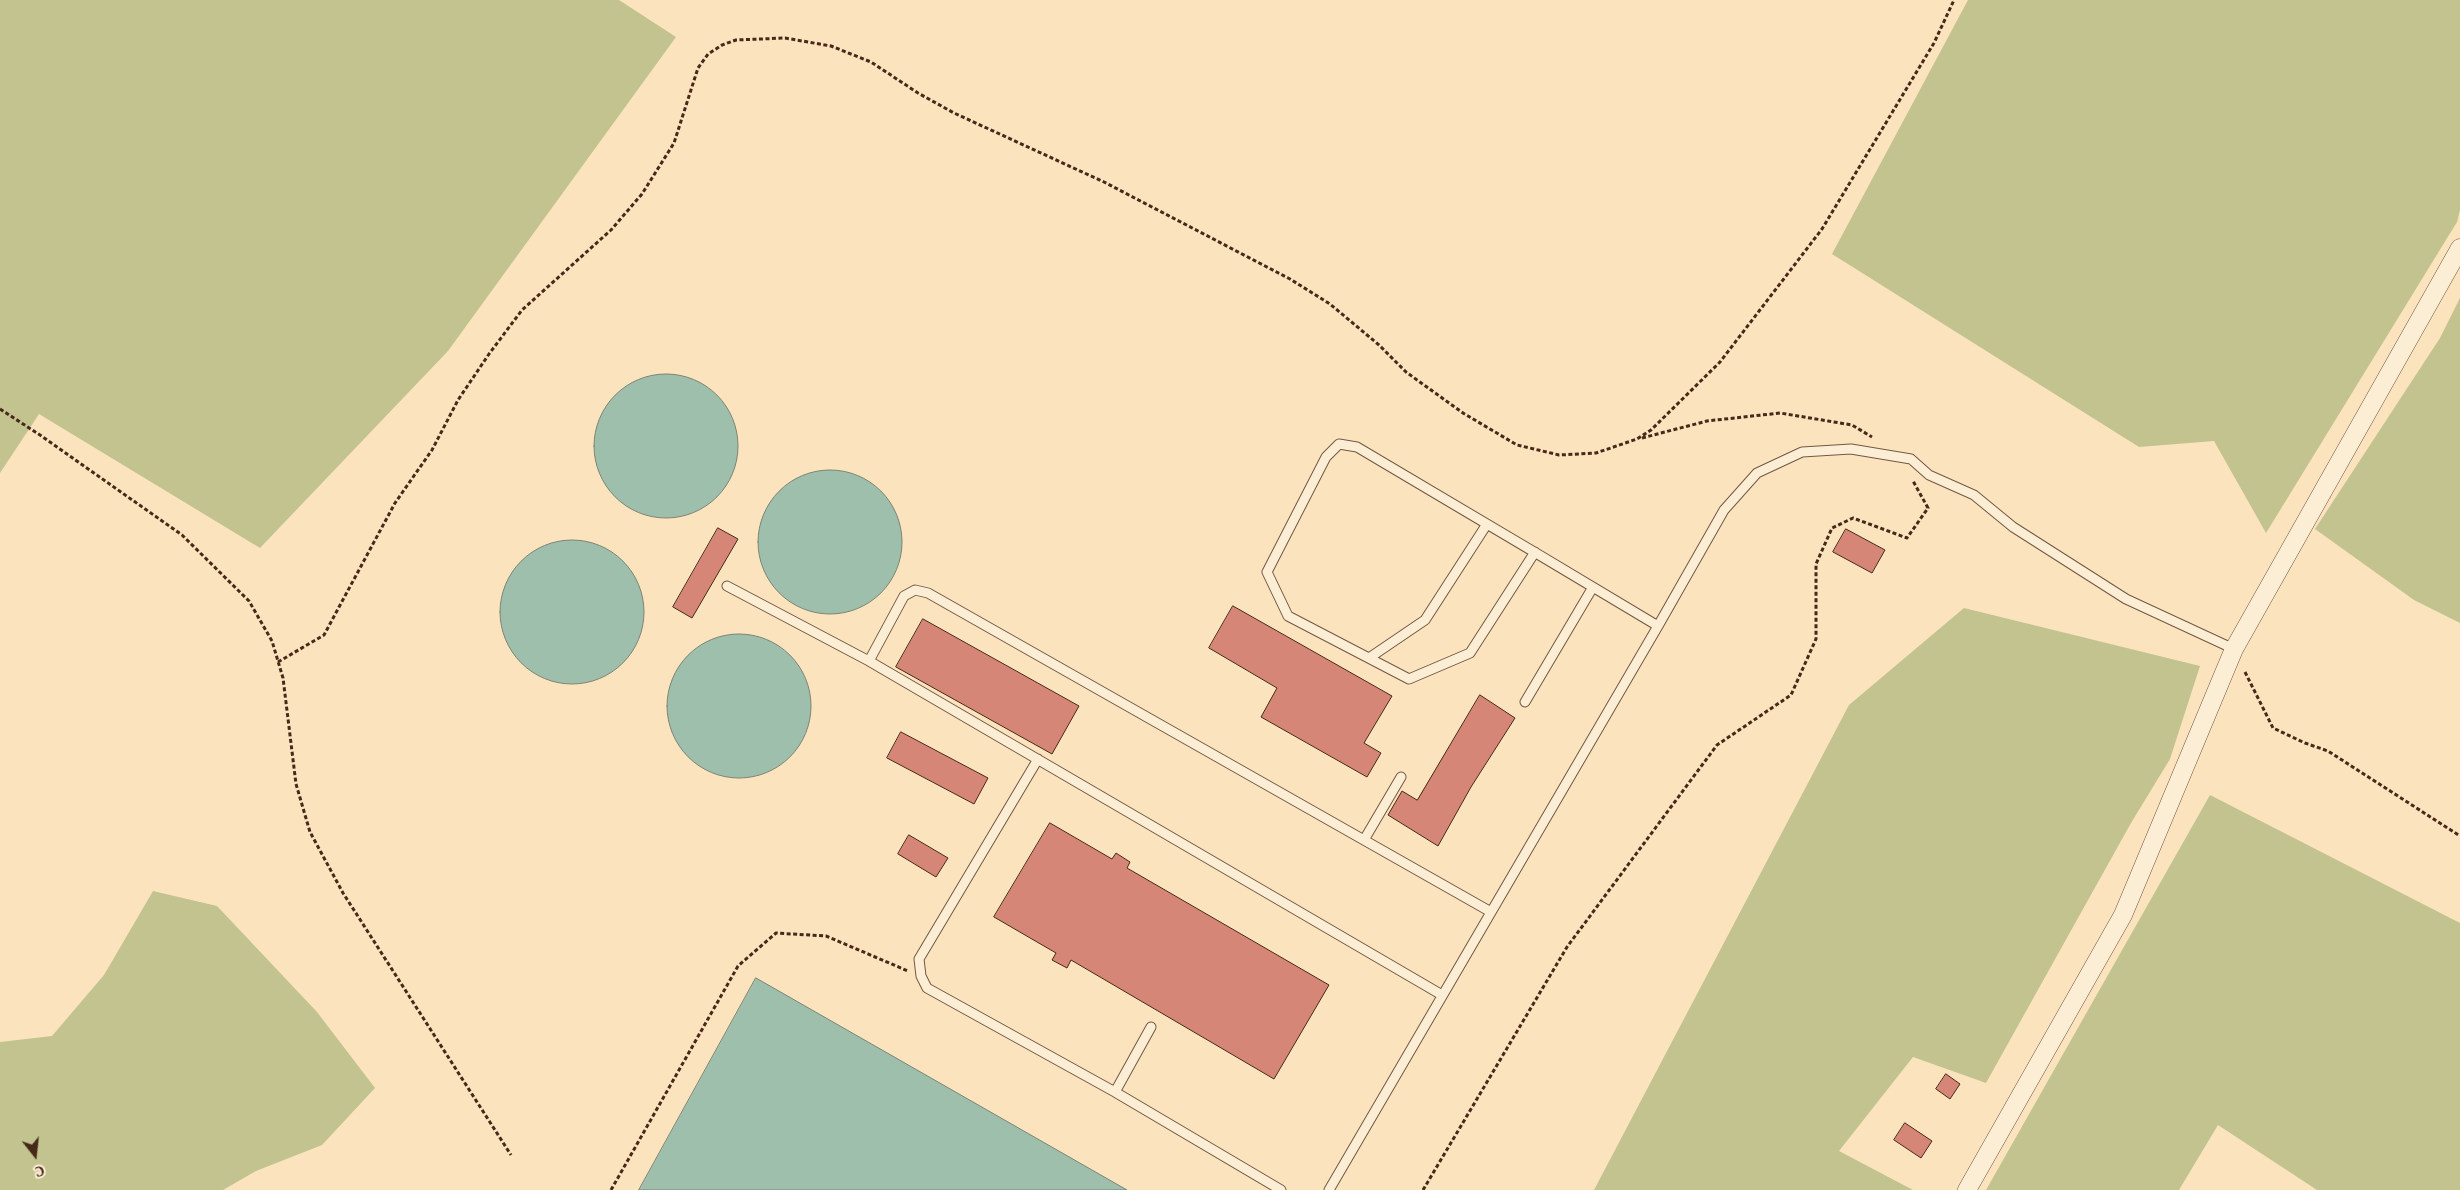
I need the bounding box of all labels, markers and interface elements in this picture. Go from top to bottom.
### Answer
north arrow [10,1130,60,1180]
text: С [32,1160,46,1180]

